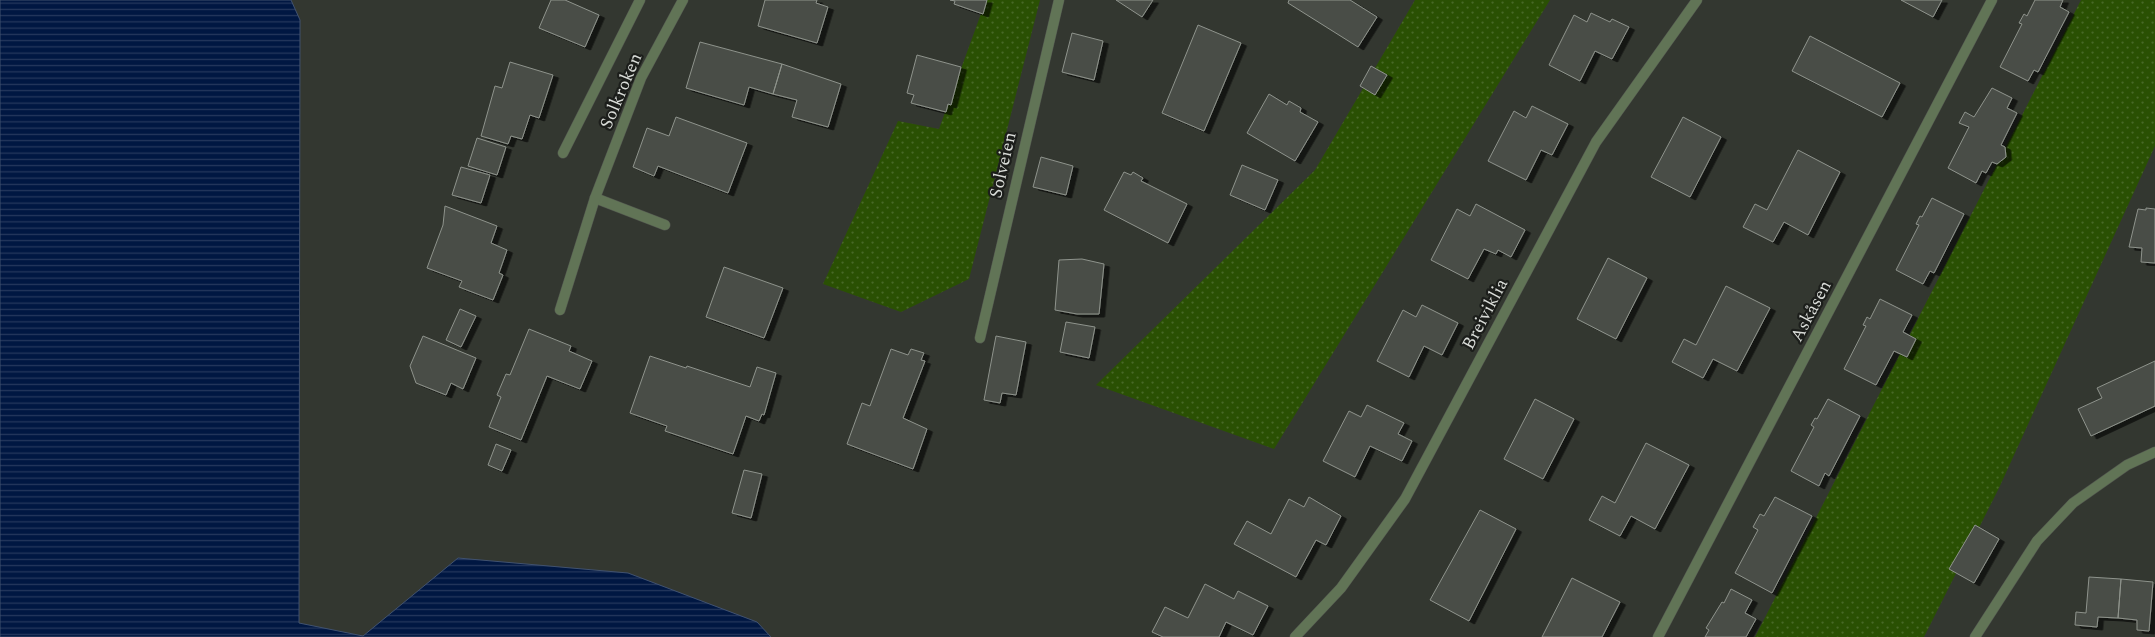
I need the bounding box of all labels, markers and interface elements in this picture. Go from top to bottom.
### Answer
street label: Solkroken [593,49,649,133]
street label: Solveien [982,129,1024,201]
street label: Breiviklia [1455,273,1515,354]
street label: Askåsen [1783,275,1839,347]

